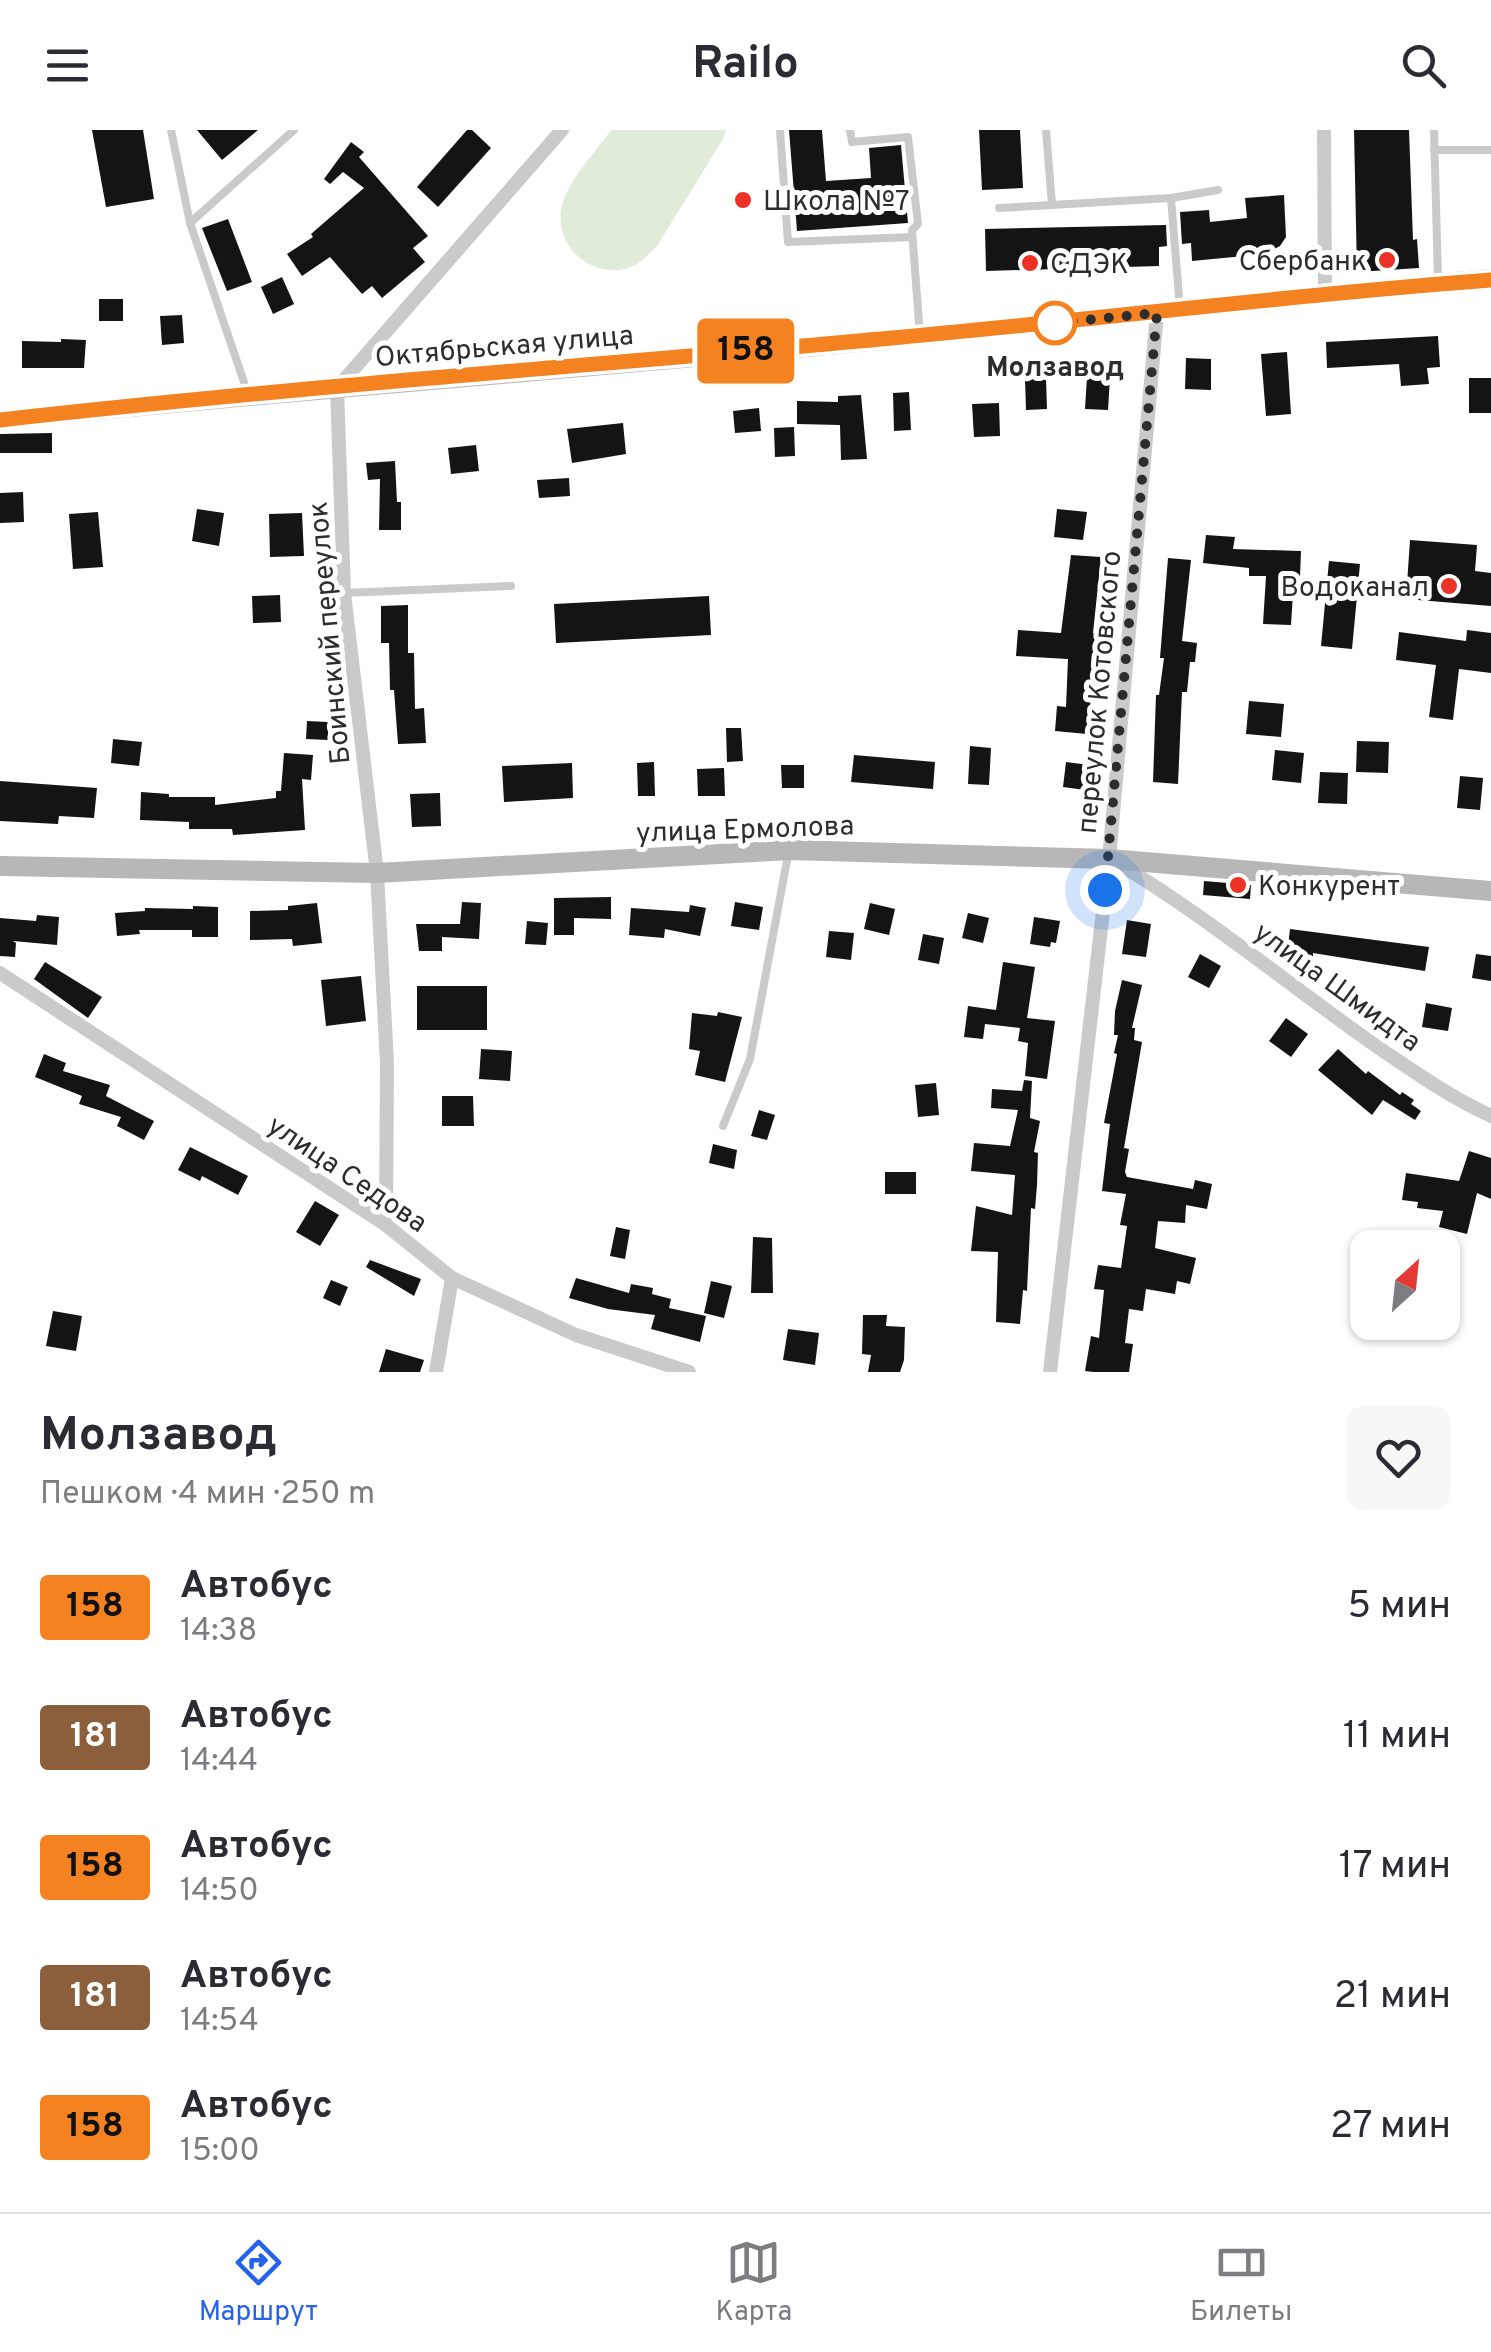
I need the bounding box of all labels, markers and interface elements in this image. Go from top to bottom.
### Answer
text: Railo [692,37,799,94]
icon: menu [40,38,95,93]
icon: search [1396,38,1451,93]
place label: Школа №7 [763,185,910,221]
marker: Школа №7 [732,189,754,211]
place label: Сбербанк [1239,245,1367,281]
place label: СДЭК [1050,248,1129,284]
marker: Сбербанк [1376,249,1398,271]
marker: СДЭК [1019,252,1041,274]
marker: Молзавод [1034,302,1076,344]
line badge: 158 [688,318,804,384]
street label: Октябрьская улица [373,319,635,377]
text: 158 [717,329,775,373]
place label: Молзавод [986,351,1124,387]
street label: Боинский переулок [302,500,360,766]
street label: переулок Котовского [1071,549,1131,835]
place label: Водоканал [1280,571,1429,607]
marker: Водоканал [1438,575,1460,597]
street label: улица Ермолова [635,809,855,853]
your location [1080,865,1130,915]
place label: Конкурент [1258,870,1400,906]
marker: Конкурент [1227,874,1249,896]
street label: улица Шмидта [1245,916,1427,1061]
street label: улица Седова [259,1109,433,1242]
north arrow [1350,1230,1460,1340]
map controls [1350,1230,1460,1340]
button: heart [1346,1405,1451,1510]
text: Молзавод [40,1407,277,1467]
text: Пешком · 4 мин · 250 m [40,1475,375,1515]
text: Автобус [180,1563,333,1612]
text: 5 мин [1348,1583,1451,1632]
text: 158 [66,1585,124,1629]
text: 14:38 [180,1612,257,1652]
text: Автобус [180,1693,333,1742]
text: 11 мин [1343,1713,1451,1762]
text: 181 [70,1715,120,1759]
text: 14:44 [180,1742,258,1782]
text: Автобус [180,1823,333,1872]
text: 17 мин [1339,1843,1451,1892]
text: 158 [66,1845,124,1889]
text: 14:50 [180,1872,259,1912]
text: Автобус [180,1953,333,2002]
text: 21 мин [1334,1973,1451,2022]
text: 181 [70,1975,120,2019]
text: 14:54 [180,2002,259,2042]
text: Автобус [180,2083,333,2132]
text: 27 мин [1330,2103,1451,2152]
text: 158 [66,2105,124,2149]
text: 15:00 [180,2132,260,2172]
tab: Маршрут [199,2235,318,2331]
tab: Карта [716,2235,792,2331]
tab: Билеты [1190,2235,1292,2331]

